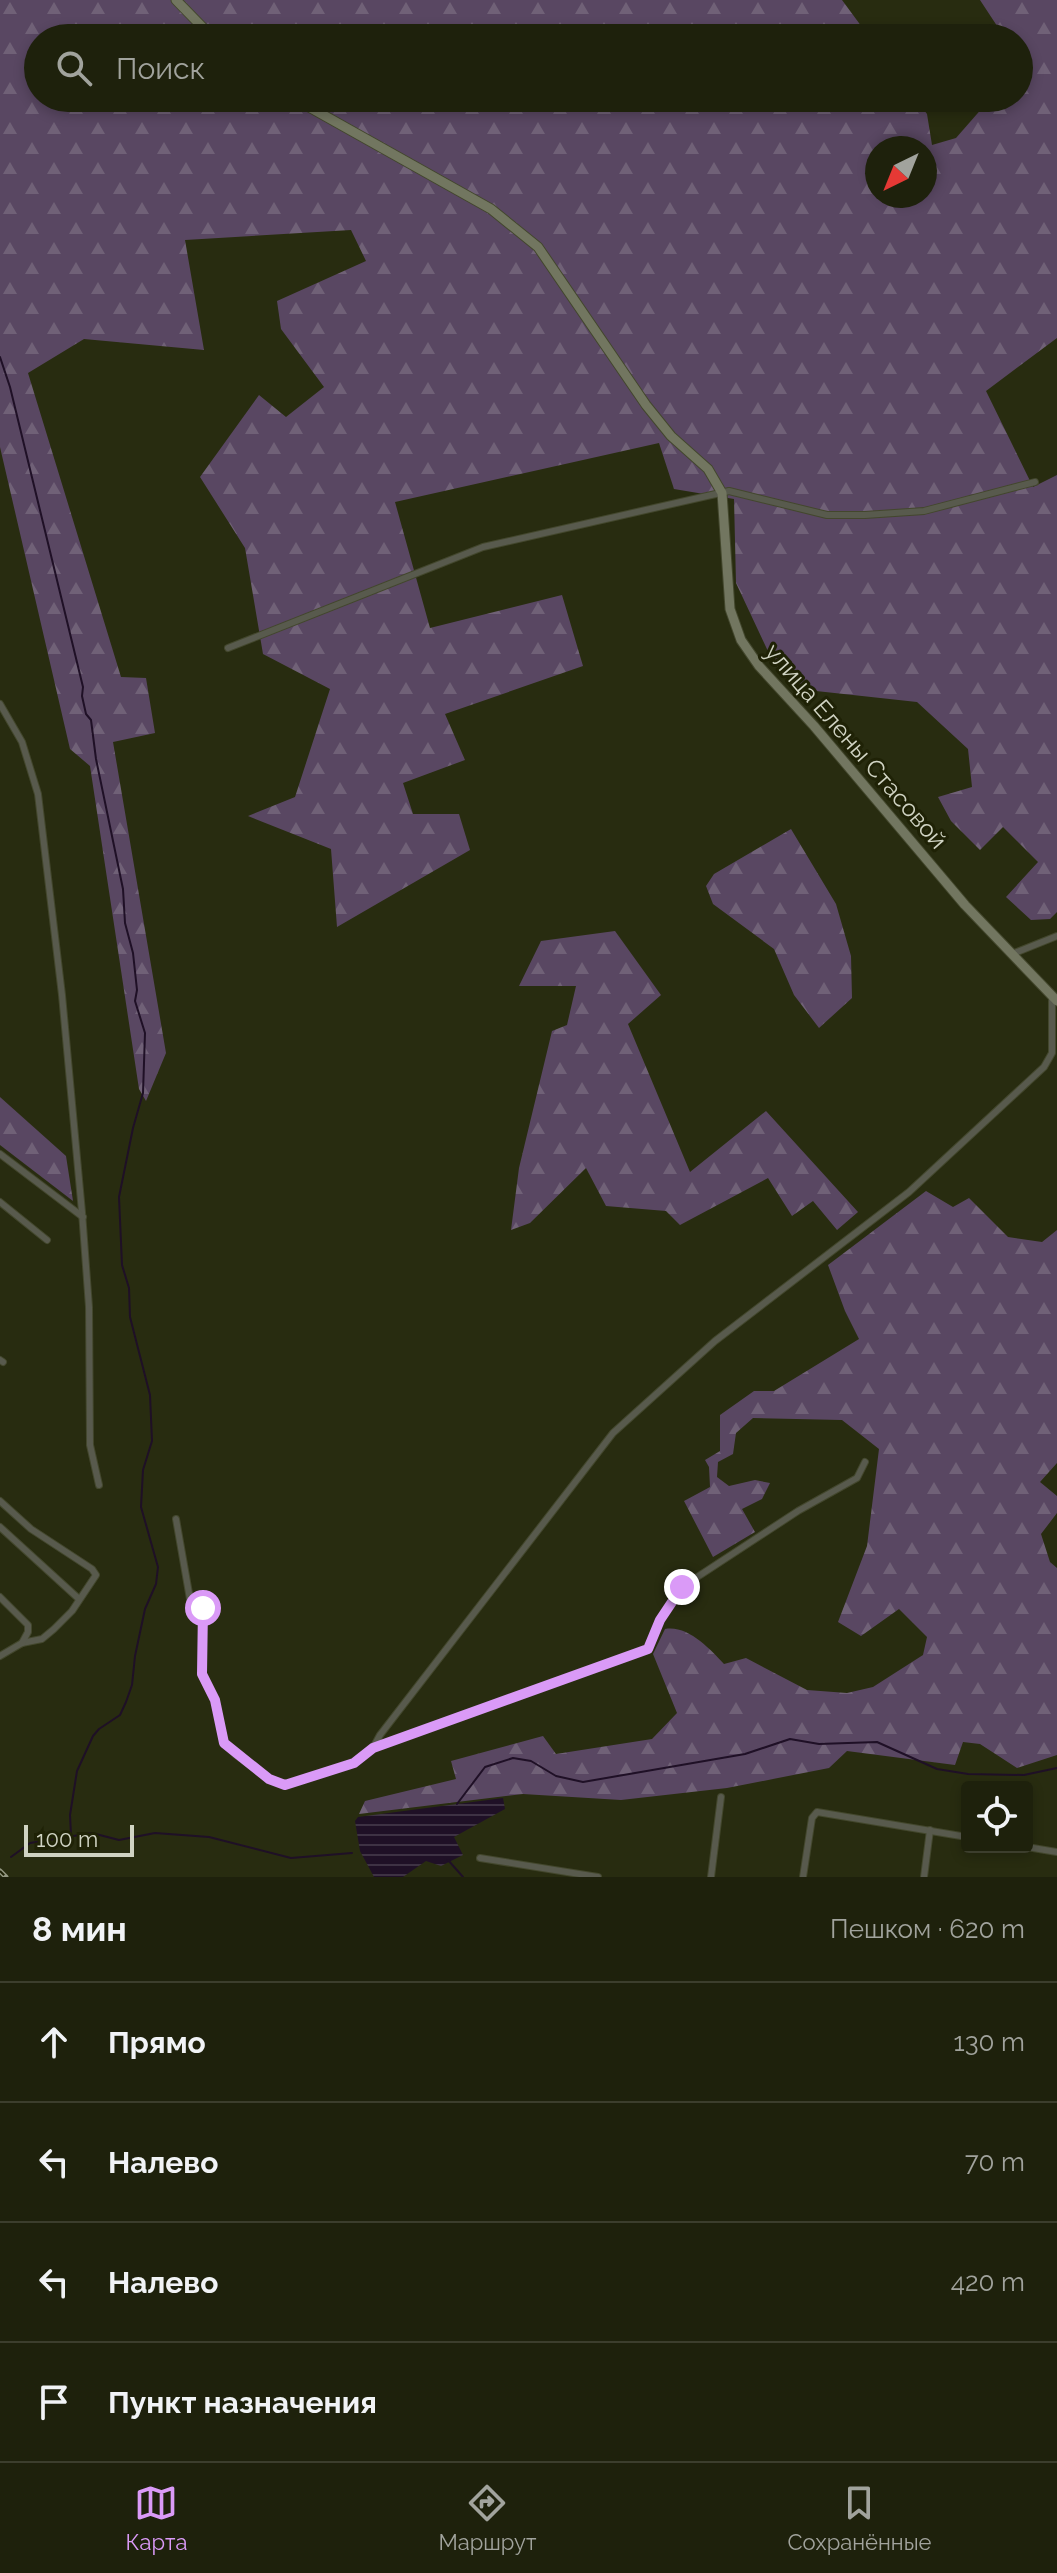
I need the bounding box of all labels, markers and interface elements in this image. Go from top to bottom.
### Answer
search box [24,24,1033,112]
icon: search [52,46,96,90]
text: Поиск [116,51,205,86]
north arrow [865,136,937,208]
street label: улица Елены Стасовой [759,637,953,855]
route end [664,1569,700,1605]
route start [185,1590,221,1626]
map controls [961,1781,1033,1853]
button: locate [961,1781,1033,1853]
scale bar [24,1821,134,1857]
text: 100 m [36,1826,98,1852]
text: 8 мин [32,1909,127,1949]
text: Пешком · 620 m [830,1914,1025,1944]
icon: ahead [32,2020,76,2064]
text: Прямо [108,2025,206,2060]
text: 130 m [954,2027,1025,2057]
icon: left [32,2140,76,2184]
text: Налево [108,2145,218,2180]
text: 70 m [965,2147,1025,2177]
icon: left [32,2260,76,2304]
text: Налево [108,2265,218,2300]
text: 420 m [951,2267,1025,2297]
icon: arrive [32,2380,76,2424]
text: Пункт назначения [108,2385,377,2420]
tab: Карта [126,2481,187,2555]
tab: Маршрут [438,2481,536,2555]
tab: Сохранённые [787,2481,931,2555]

